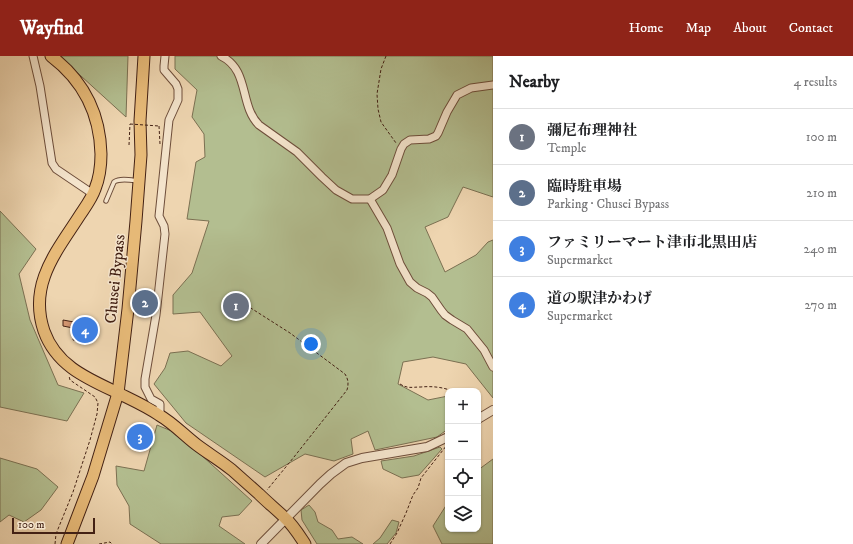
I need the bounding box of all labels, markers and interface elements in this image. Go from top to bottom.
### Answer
text: Wayfind [20,17,83,40]
text: Home [629,19,663,37]
text: Map [685,19,711,37]
text: About [733,19,767,37]
text: Contact [789,19,833,37]
text: Nearby [509,71,559,93]
text: 4 results [794,74,837,90]
text: 彌尼布理神社 [547,121,637,140]
text: 1 [520,129,524,145]
text: 100 m [806,129,837,145]
text: Temple [547,140,586,156]
text: 臨時駐車場 [547,177,622,196]
text: 2 [519,185,525,201]
text: 210 m [806,185,837,201]
text: Parking · Chusei Bypass [547,196,669,212]
street label: Chusei Bypass [100,233,130,325]
text: ファミリーマート津市北黒田店 [547,233,757,252]
text: 3 [520,241,524,257]
text: 240 m [804,241,837,257]
text: Supermarket [547,252,613,268]
pin: 2 [132,288,158,318]
text: 道の駅津かわげ [547,289,652,308]
pin: 1 [223,291,249,321]
text: 4 [518,297,526,313]
text: 270 m [805,297,837,313]
text: Supermarket [547,308,613,324]
pin: 4 [72,315,98,345]
your location [301,334,321,354]
map controls [445,388,481,532]
button: + [445,388,481,424]
pin: 3 [127,422,153,452]
button: − [445,424,481,460]
button: locate [445,460,481,496]
button: layers [445,496,481,532]
scale bar [12,516,95,535]
text: 100 m [18,518,44,532]

